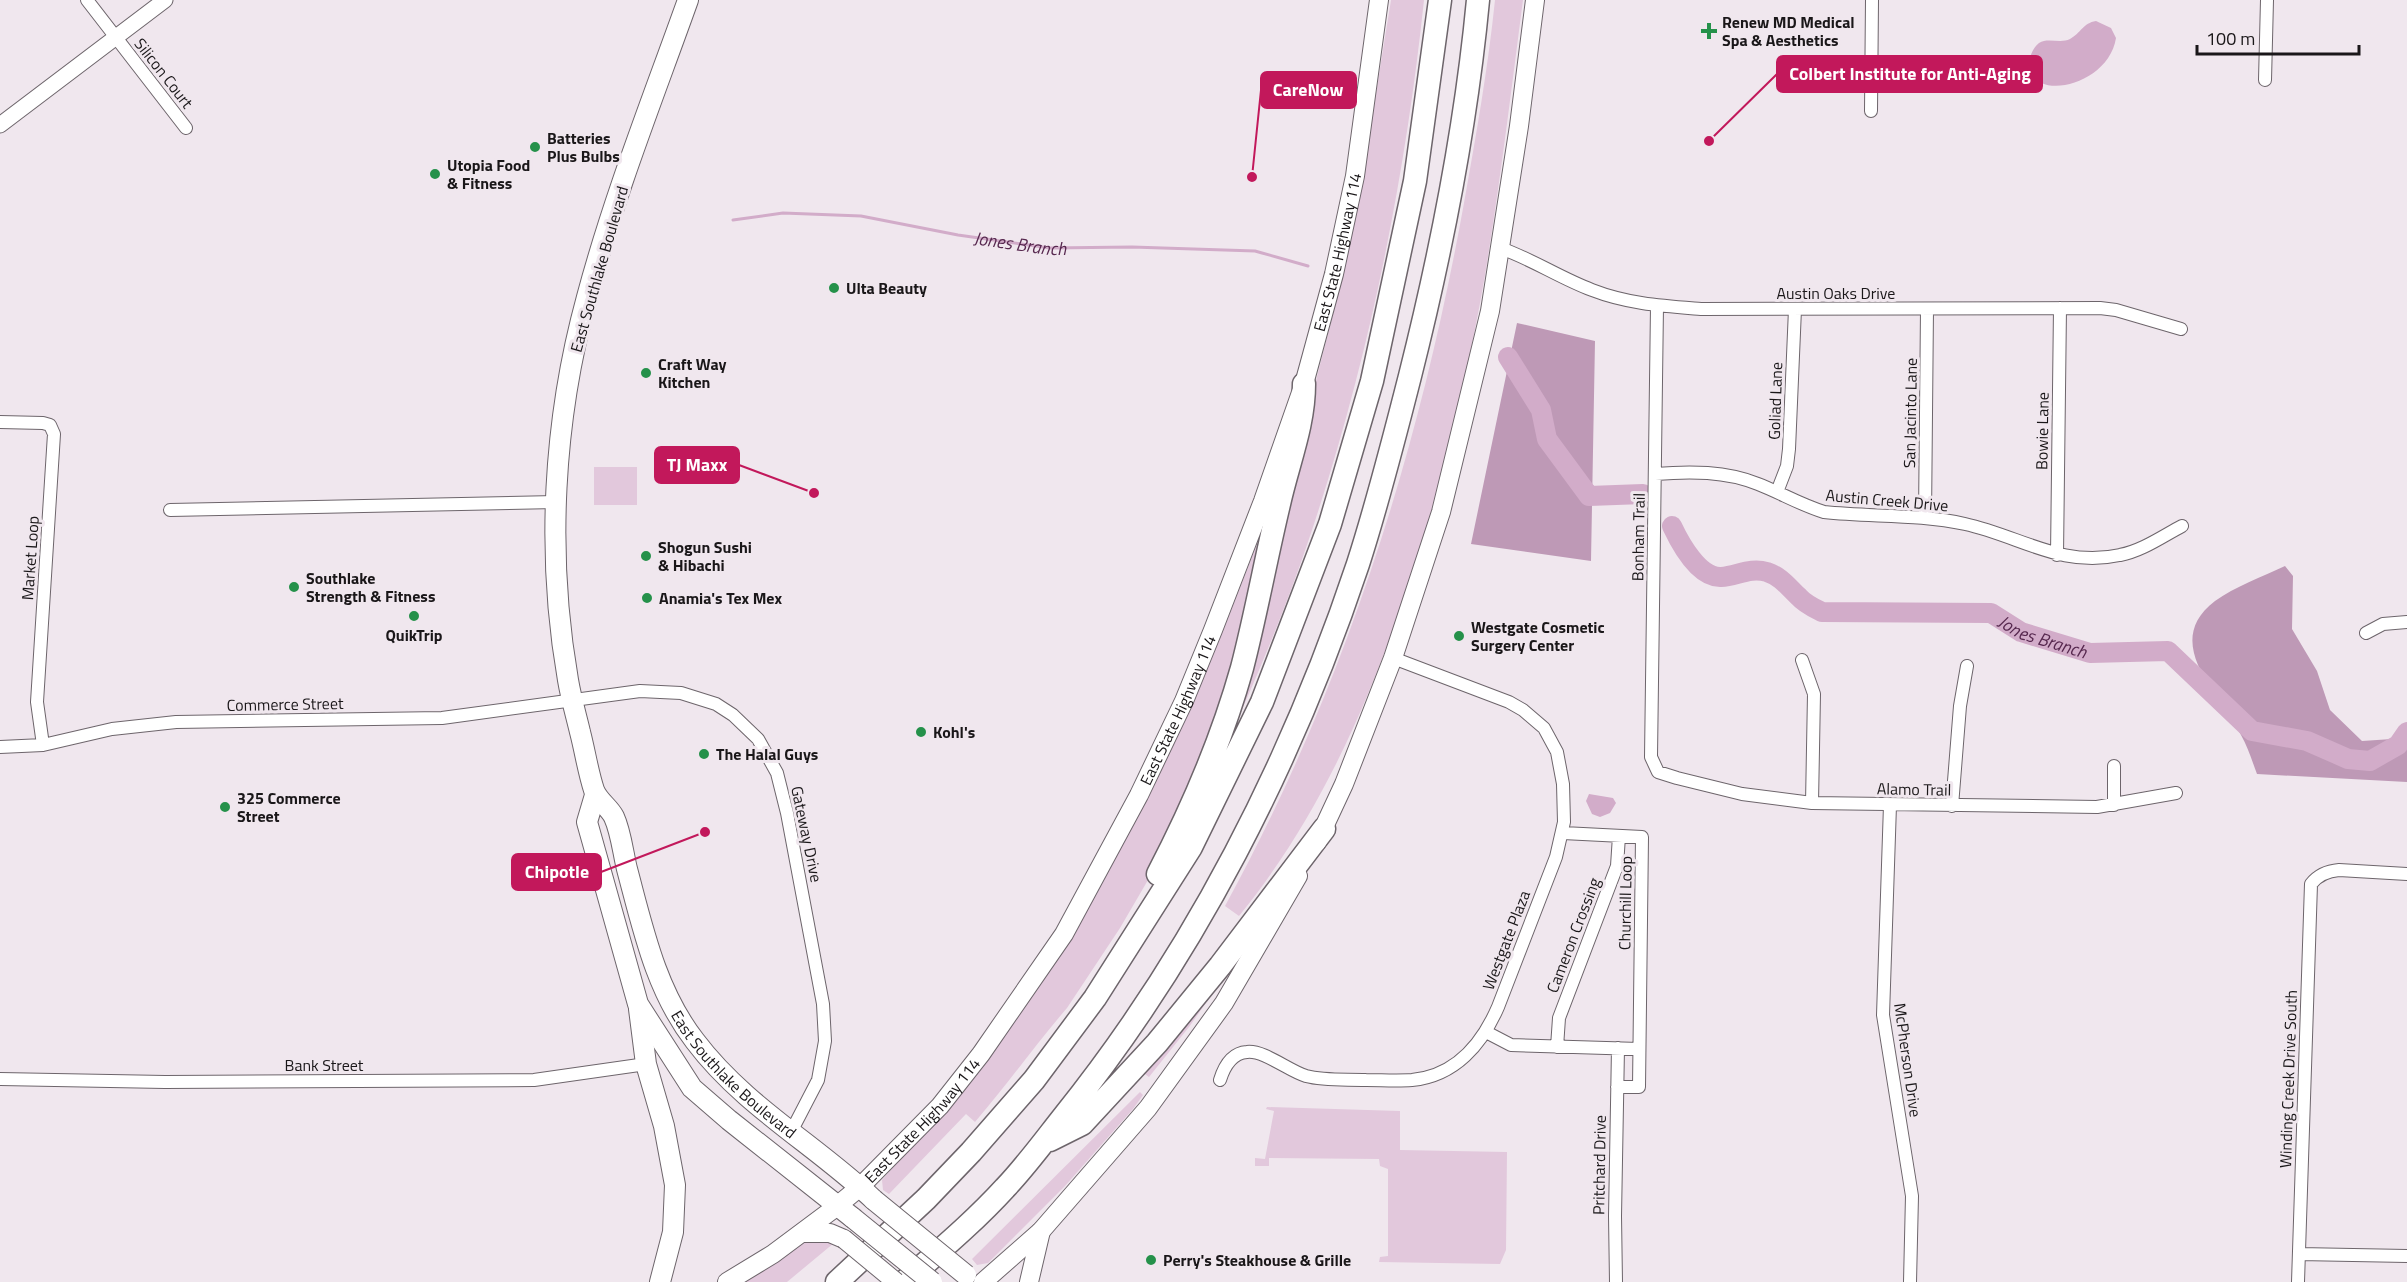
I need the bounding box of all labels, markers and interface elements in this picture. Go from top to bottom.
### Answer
place label: Renew MD Medical Spa & Aesthetics [1722,10,1855,52]
scale bar [2197,18,2359,56]
marker: Renew MD Medical Spa & Aesthetics [1700,22,1718,40]
text: 100 m [2206,25,2255,52]
street label: Silicon Court [129,33,199,114]
callout: Colbert Institute for Anti-Aging [1777,56,2042,92]
text: Colbert Institute for Anti-Aging [1789,60,2031,87]
callout: CareNow [1261,72,1356,108]
text: CareNow [1273,76,1343,103]
place label: Batteries Plus Bulbs [547,126,620,168]
marker: Batteries Plus Bulbs [528,140,542,154]
place label: Utopia Food & Fitness [447,153,530,195]
marker: Utopia Food & Fitness [428,167,442,181]
street label: East State Highway 114 [1307,170,1367,334]
street label: East Southlake Boulevard [564,183,634,355]
water label: Jones Branch [972,224,1067,262]
place label: Ulta Beauty [846,276,927,300]
marker: Ulta Beauty [827,281,841,295]
street label: Austin Oaks Drive [1777,281,1895,305]
place label: Craft Way Kitchen [658,352,727,394]
street label: San Jacinto Lane [1897,358,1923,468]
street label: Goliad Lane [1762,362,1788,440]
marker: Craft Way Kitchen [639,366,653,380]
street label: Bowie Lane [2029,392,2055,470]
callout: TJ Maxx [655,447,739,483]
text: TJ Maxx [667,451,728,478]
street label: Austin Creek Drive [1825,483,1949,517]
street label: Bonham Trail [1625,493,1651,581]
street label: Market Loop [15,515,45,601]
place label: Shogun Sushi & Hibachi [658,535,752,577]
marker: Shogun Sushi & Hibachi [639,549,653,563]
place label: Southlake Strength & Fitness [306,566,435,608]
marker: Southlake Strength & Fitness [287,580,301,594]
place label: Anamia's Tex Mex [659,586,783,610]
marker: Anamia's Tex Mex [640,591,654,605]
water label: Jones Branch [1993,608,2091,665]
marker: QuikTrip [407,609,421,623]
place label: Westgate Cosmetic Surgery Center [1471,615,1605,657]
place label: QuikTrip [385,623,443,647]
marker: Westgate Cosmetic Surgery Center [1452,629,1466,643]
street label: East State Highway 114 [1133,631,1222,789]
street label: Commerce Street [226,691,344,717]
place label: Kohl's [933,720,975,744]
marker: Kohl's [914,725,928,739]
place label: The Halal Guys [716,742,818,766]
marker: The Halal Guys [697,747,711,761]
street label: Alamo Trail [1877,776,1951,802]
street label: Gateway Drive [785,784,829,884]
place label: 325 Commerce Street [237,786,341,828]
marker: 325 Commerce Street [218,800,232,814]
callout: Chipotle [512,854,601,890]
street label: Churchill Loop [1612,856,1638,950]
text: Chipotle [525,858,589,885]
street label: Cameron Crossing [1540,874,1606,996]
street label: Westgate Plaza [1476,887,1536,993]
street label: Winding Creek Drive South [2273,989,2303,1169]
street label: McPherson Drive [1888,1001,1928,1119]
street label: East Southlake Boulevard [665,1006,802,1144]
street label: Bank Street [285,1053,364,1077]
street label: East State Highway 114 [859,1053,986,1188]
street label: Pritchard Drive [1586,1115,1612,1215]
place label: Perry's Steakhouse & Grille [1163,1248,1351,1272]
marker: Perry's Steakhouse & Grille [1144,1253,1158,1267]

